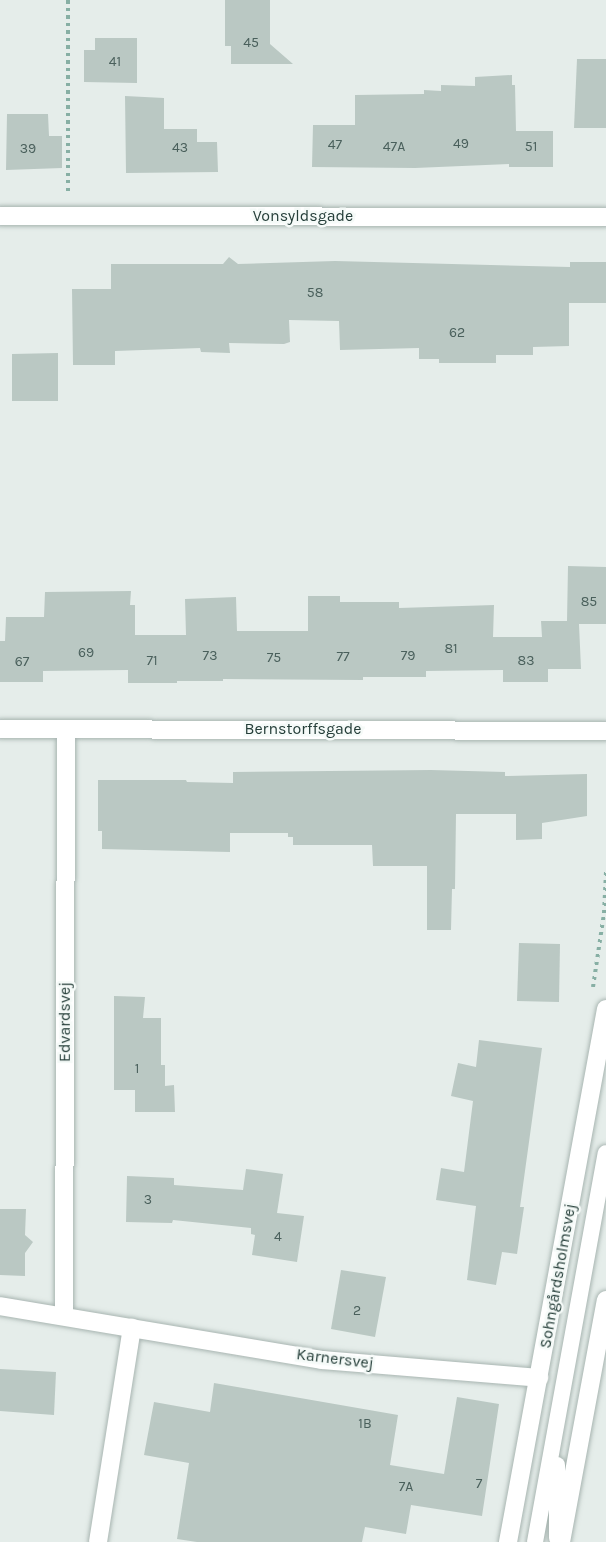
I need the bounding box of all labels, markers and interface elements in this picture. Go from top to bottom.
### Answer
house number: 45 [243,35,259,51]
house number: 41 [109,54,121,70]
house number: 49 [453,136,469,152]
house number: 47 [328,137,342,153]
house number: 47A [383,139,405,155]
house number: 51 [525,139,537,155]
house number: 43 [172,140,188,156]
house number: 39 [20,141,36,157]
street label: Vonsyldsgade [253,206,353,226]
house number: 58 [307,285,323,301]
house number: 62 [449,325,465,341]
house number: 85 [581,594,597,610]
house number: 81 [444,641,458,657]
house number: 69 [78,645,94,661]
house number: 73 [203,648,217,664]
house number: 79 [401,648,415,664]
house number: 77 [336,649,350,665]
house number: 75 [267,650,281,666]
house number: 71 [146,653,158,669]
house number: 83 [518,653,534,669]
house number: 67 [15,654,29,670]
street label: Bernstorffsgade [244,719,362,739]
street label: Edvardsvej [55,982,75,1062]
house number: 1 [135,1061,139,1077]
house number: 3 [144,1192,152,1208]
street label: Sohngårdsholmsvej [536,1202,580,1350]
house number: 4 [274,1229,282,1245]
house number: 2 [353,1303,361,1319]
street label: Karnersvej [295,1345,375,1373]
house number: 1B [358,1416,372,1432]
house number: 7 [476,1476,482,1492]
house number: 7A [399,1479,413,1495]

